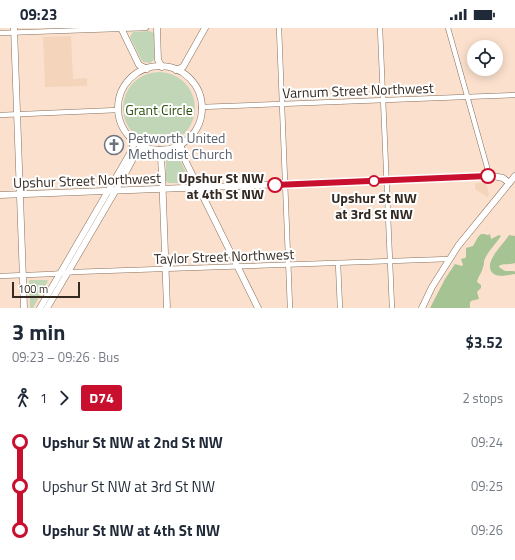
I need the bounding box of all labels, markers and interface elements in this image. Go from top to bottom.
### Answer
text: 09:23 [20,3,57,26]
map controls [467,40,503,76]
button: locate [467,40,503,76]
street label: Varnum Street Northwest [282,77,434,103]
park label: Grant Circle [125,99,193,120]
place label: Petworth United Methodist Church [128,127,232,164]
church icon: Petworth United Methodist Church [103,134,125,156]
street label: Upshur Street Northwest [13,167,161,193]
place label: Upshur St NW at 4th St NW [178,167,264,204]
unlabelled marker [480,168,496,184]
marker: Upshur St NW at 3rd St NW [368,175,380,187]
marker: Upshur St NW at 4th St NW [267,177,283,193]
place label: Upshur St NW at 3rd St NW [331,187,417,224]
street label: Taylor Street Northwest [153,243,295,269]
scale bar [12,280,80,299]
text: 100 m [18,281,48,297]
text: 3 min [12,315,65,349]
text: $3.52 [466,331,503,354]
text: 09:23 – 09:26 · Bus [12,347,119,367]
icon: walk [12,387,34,409]
icon: forward [53,387,75,409]
text: D74 [89,387,114,408]
text: 1 [40,388,47,408]
text: 2 stops [462,388,503,408]
text: Upshur St NW at 2nd St NW [42,431,223,454]
text: 09:24 [471,432,503,452]
text: Upshur St NW at 3rd St NW [42,475,215,498]
text: 09:25 [471,476,503,496]
text: Upshur St NW at 4th St NW [42,519,220,542]
text: 09:26 [471,520,503,540]

